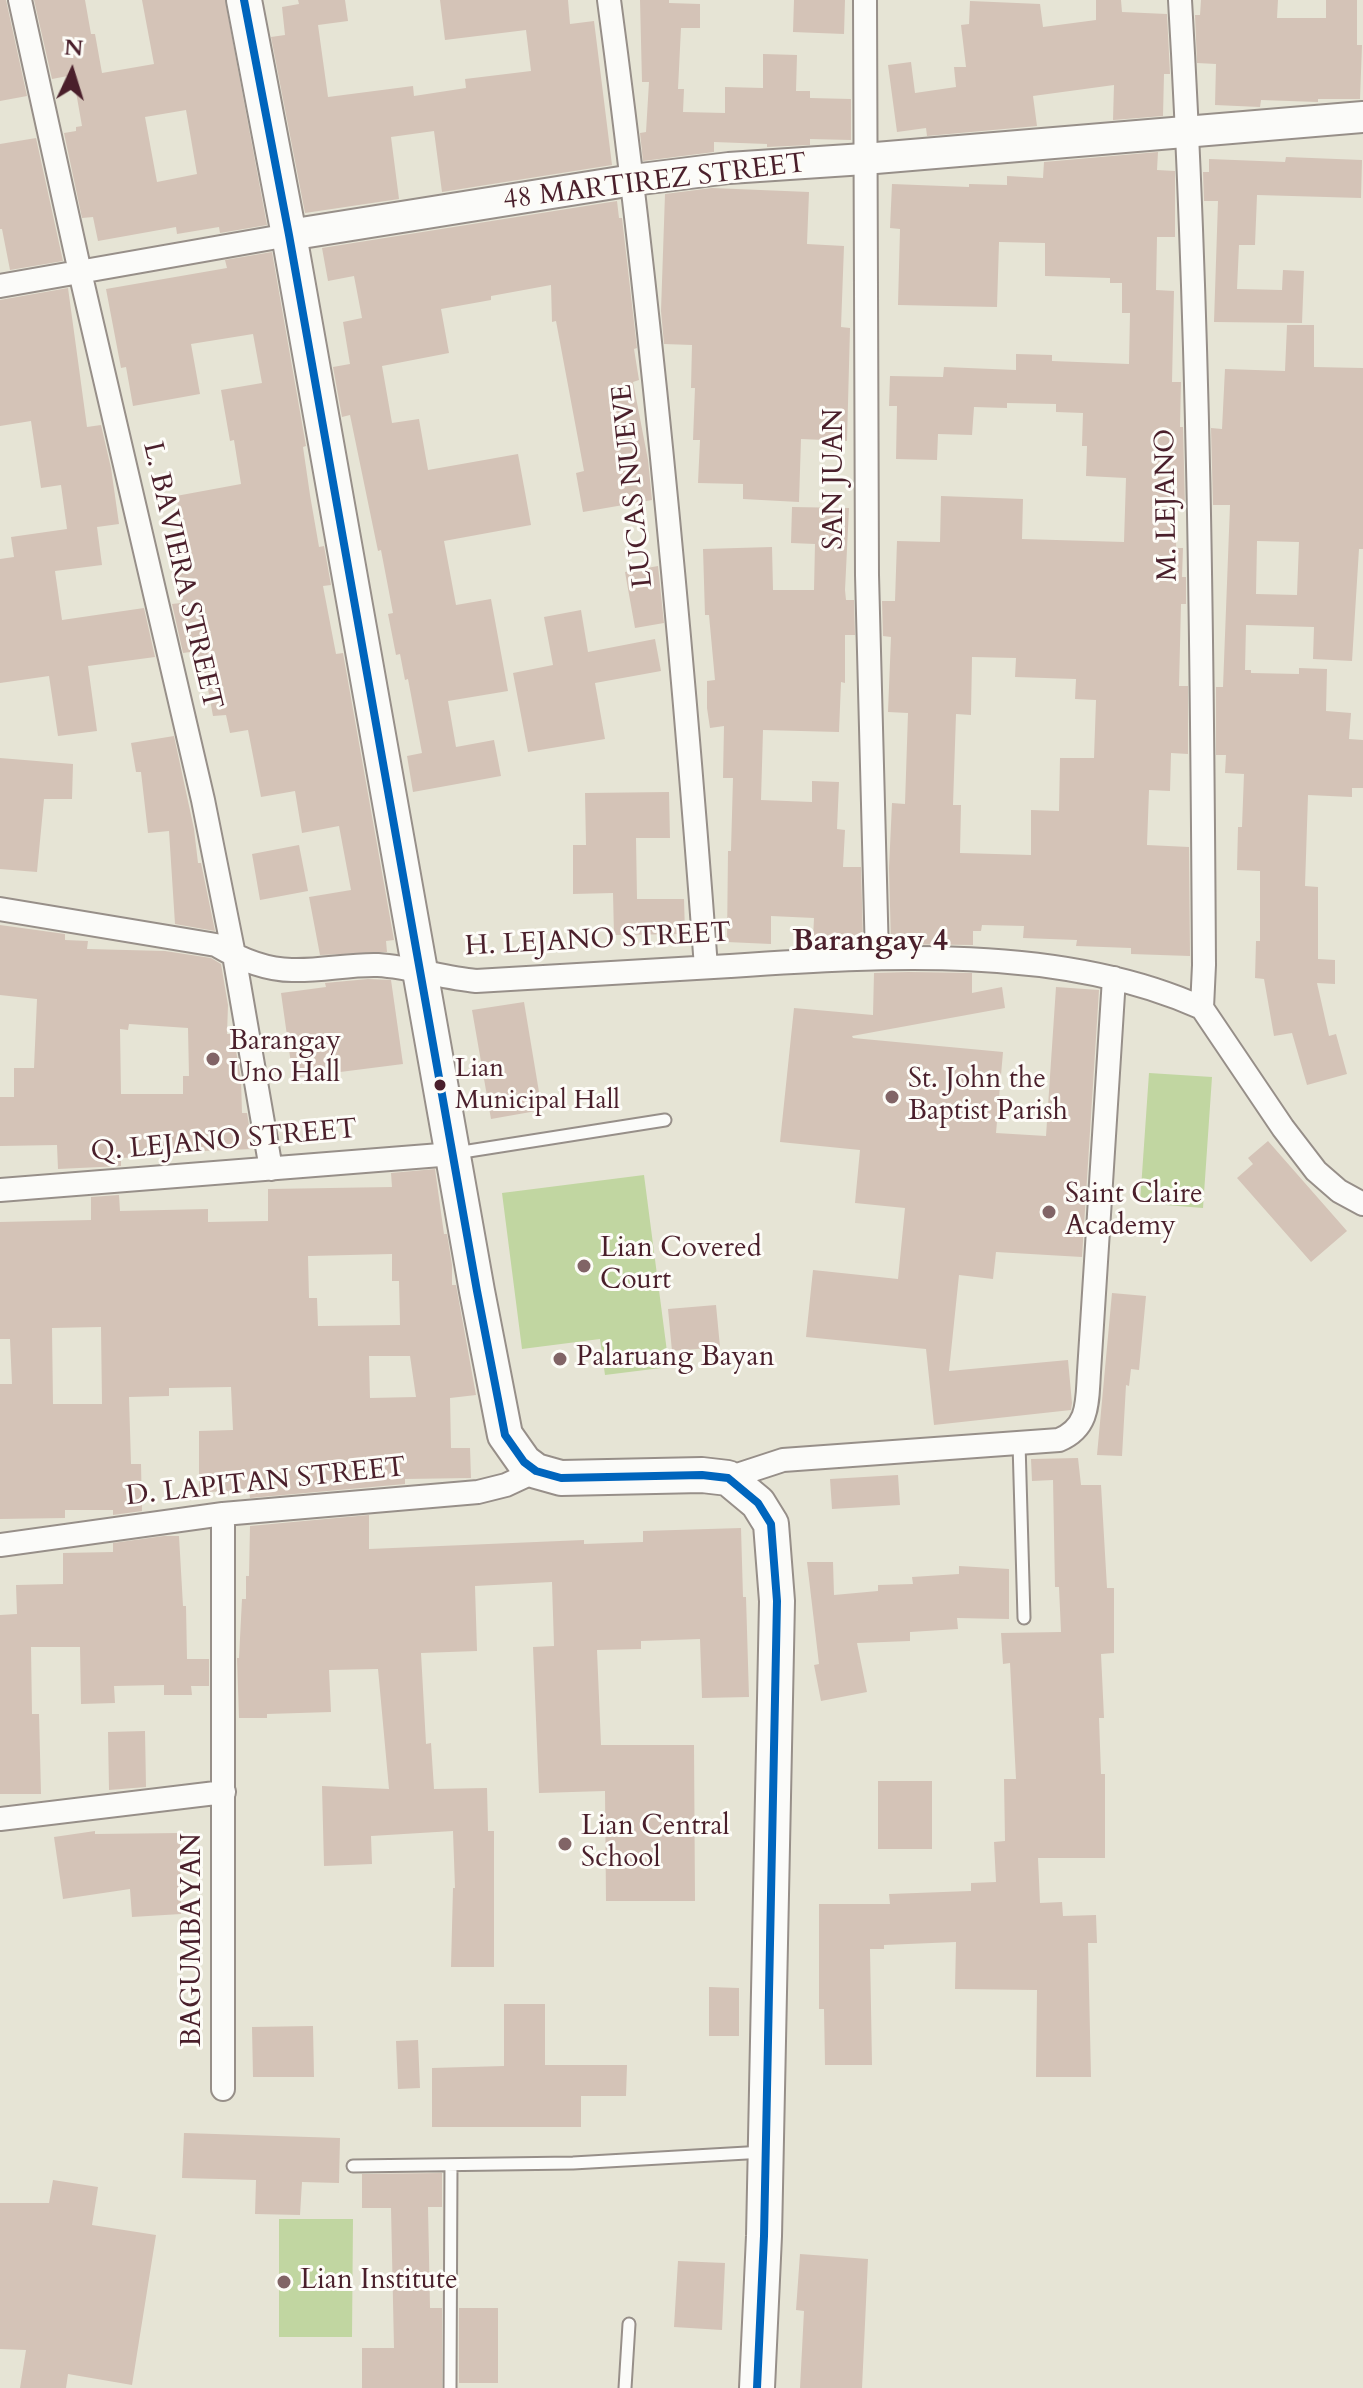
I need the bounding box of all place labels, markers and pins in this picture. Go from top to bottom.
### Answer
place label: Barangay Uno Hall [229,1026,341,1092]
marker: Barangay Uno Hall [204,1050,222,1068]
place label: Lian Municipal Hall [455,1054,620,1116]
place label: St. John the Baptist Parish [908,1064,1068,1130]
marker: Lian Municipal Hall [432,1077,448,1093]
marker: St. John the Baptist Parish [883,1088,901,1106]
place label: Saint Claire Academy [1065,1179,1203,1245]
marker: Saint Claire Academy [1040,1203,1058,1221]
place label: Lian Covered Court [600,1233,762,1299]
marker: Lian Covered Court [575,1257,593,1275]
place label: Palaruang Bayan [576,1342,775,1376]
marker: Palaruang Bayan [551,1350,569,1368]
place label: Lian Central School [581,1811,730,1877]
marker: Lian Central School [556,1835,574,1853]
place label: Lian Institute [300,2265,458,2299]
marker: Lian Institute [275,2273,293,2291]

